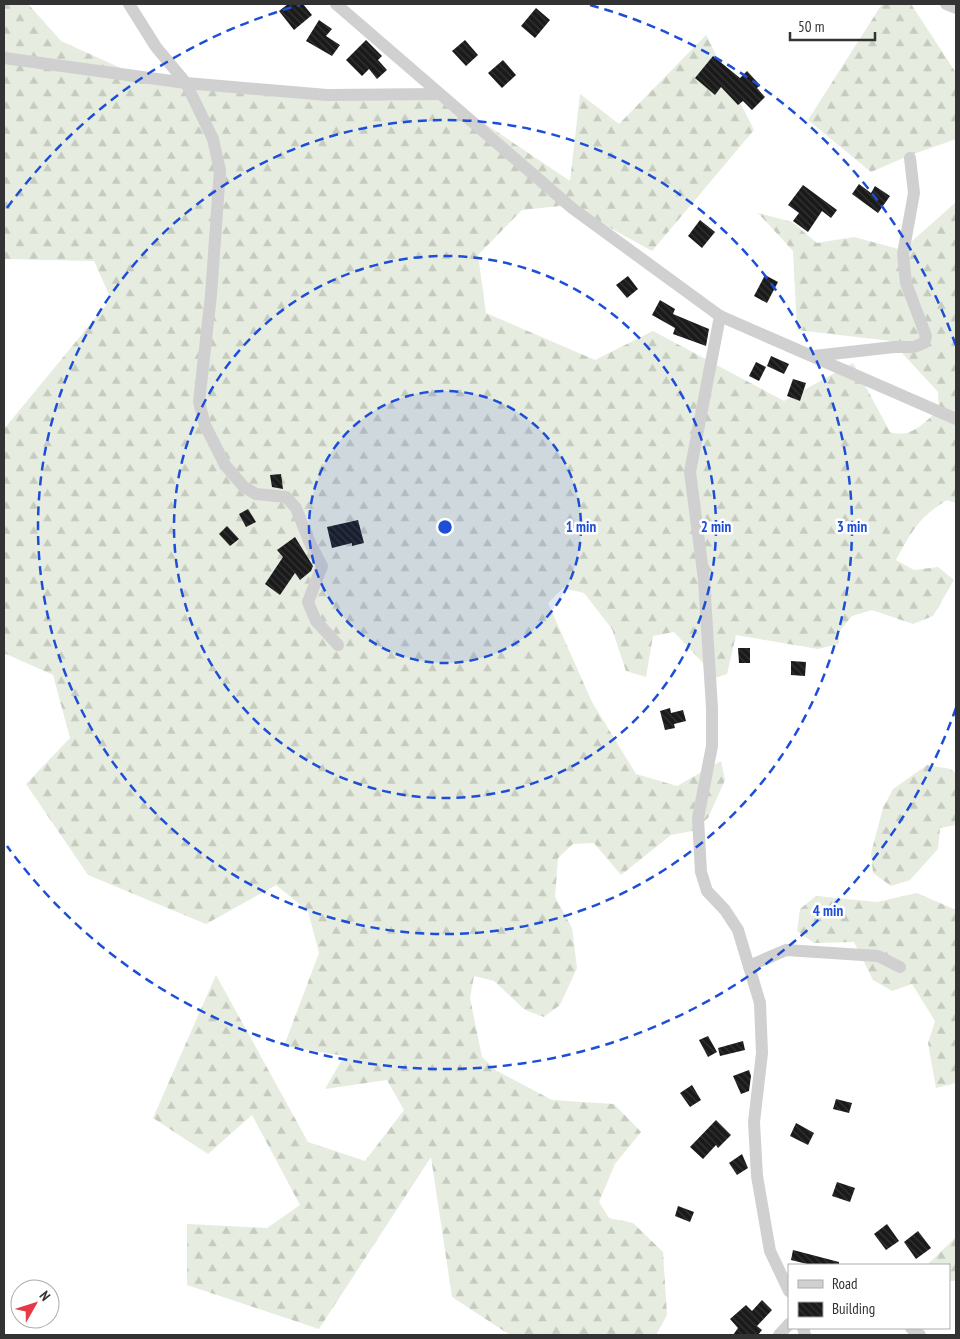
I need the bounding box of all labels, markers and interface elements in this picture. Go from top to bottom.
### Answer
scale bar [790,10,875,42]
text: 50 m [798,17,824,36]
text: 1 min [566,517,596,536]
text: 2 min [701,517,731,536]
text: 3 min [837,517,867,536]
centre of rings [436,518,454,536]
text: 4 min [813,901,843,920]
legend [788,1264,950,1329]
text: Road [832,1274,858,1293]
north arrow [10,1279,60,1329]
text: N [36,1287,54,1304]
text: Building [832,1299,875,1318]

